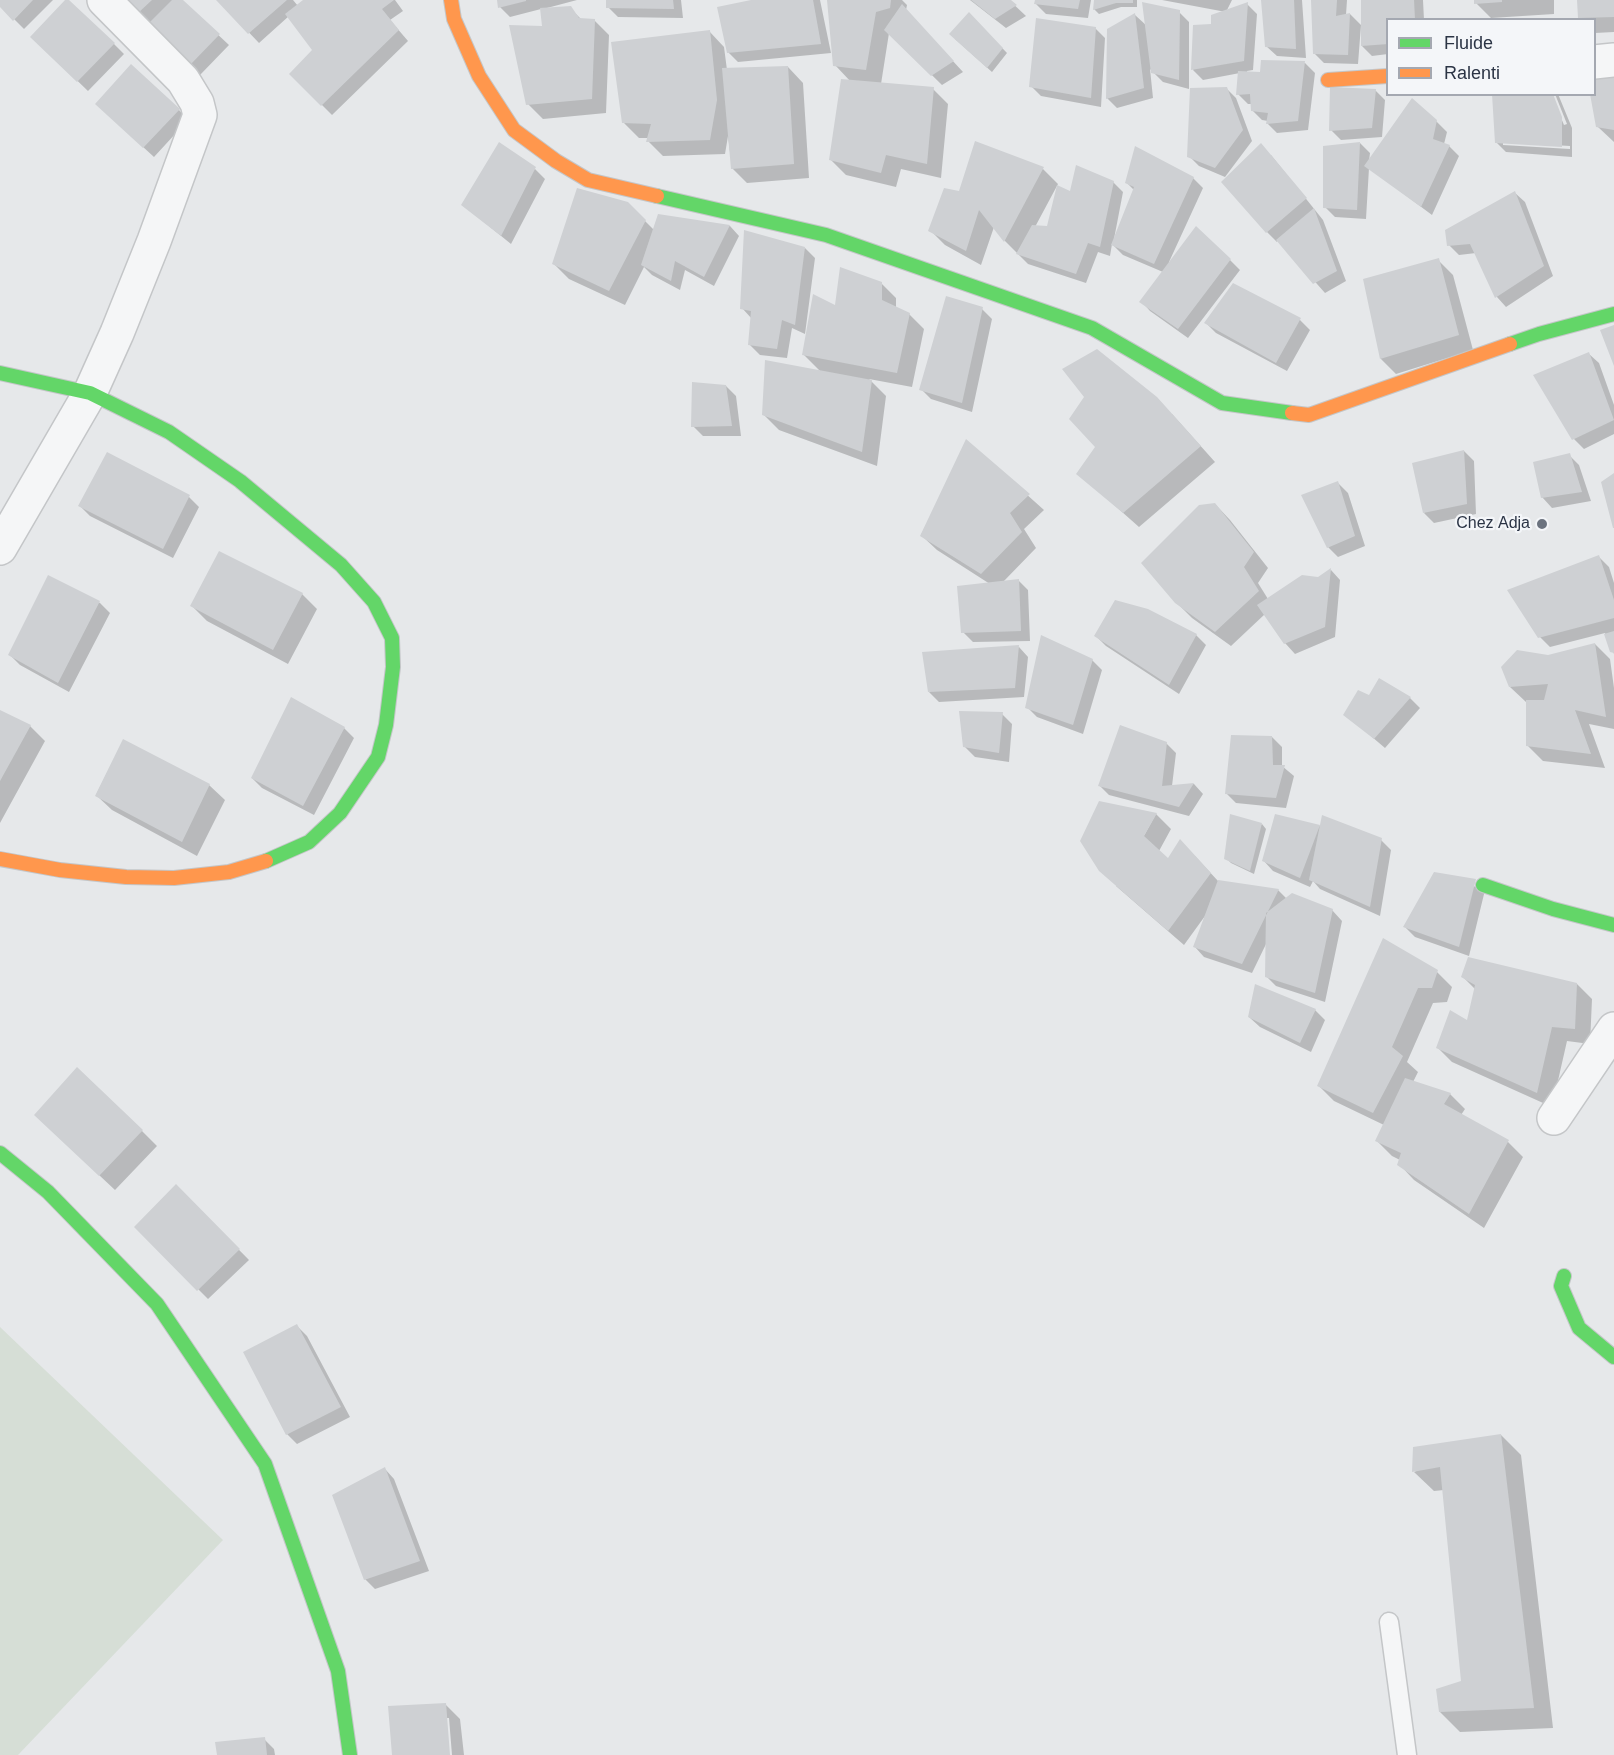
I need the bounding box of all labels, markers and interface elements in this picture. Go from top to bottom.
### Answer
legend [1386,18,1596,96]
text: Fluide [1444,33,1493,53]
text: Ralenti [1444,63,1500,83]
place label: Chez Adja [1456,514,1530,534]
marker: Chez Adja [1535,517,1549,531]

